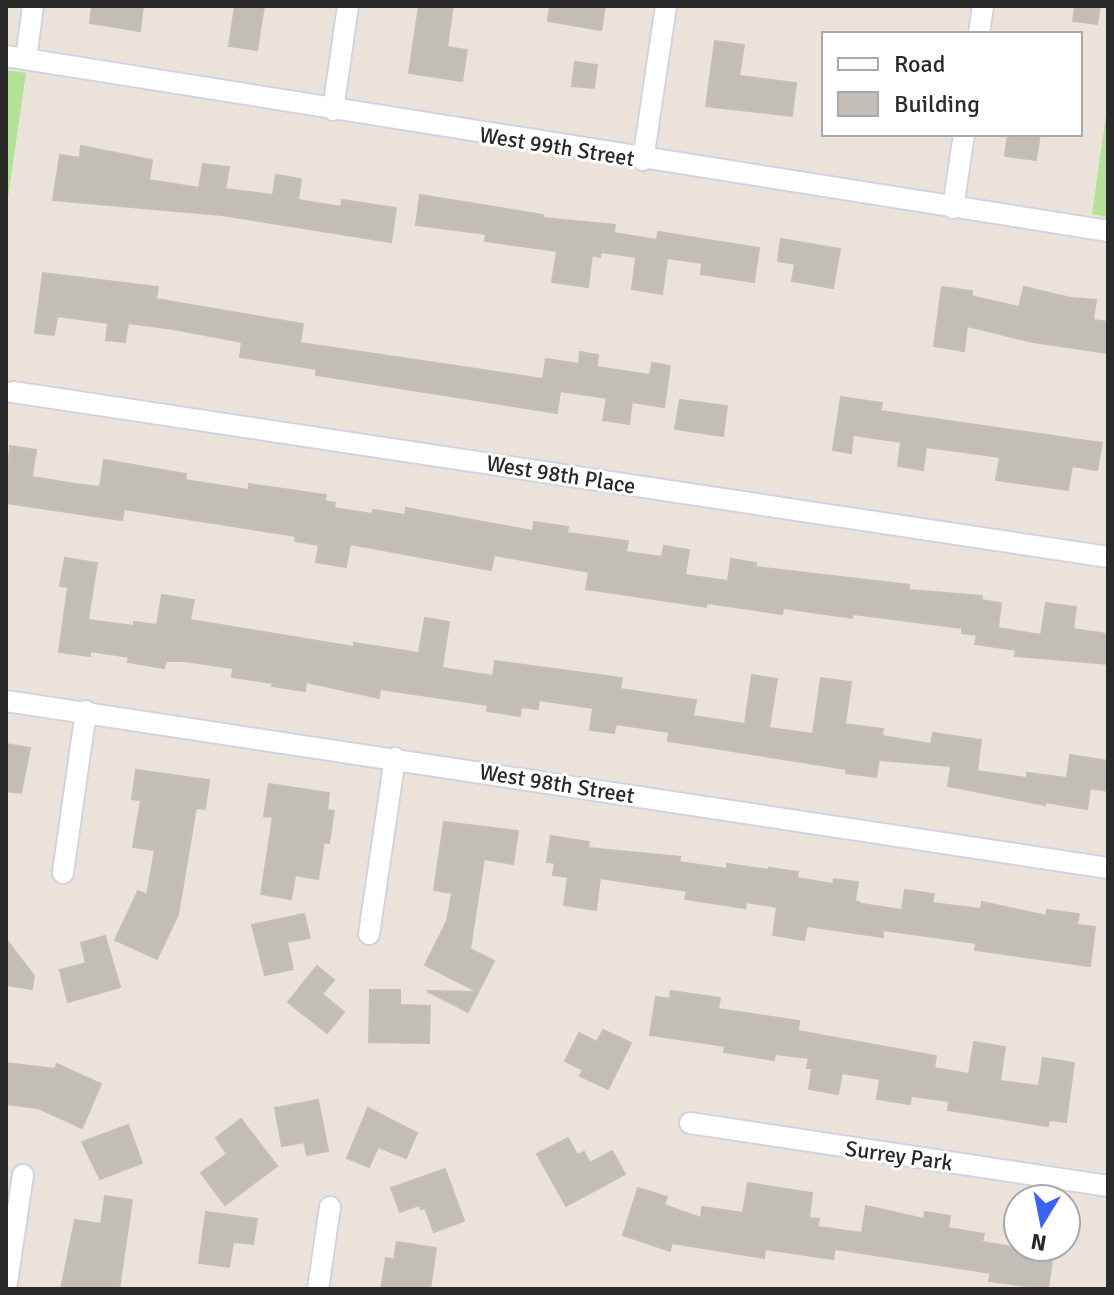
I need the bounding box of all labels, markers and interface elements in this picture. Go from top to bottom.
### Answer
legend [822,32,1082,136]
text: Road [894,49,945,79]
text: Building [894,89,980,119]
street label: West 99th Street [477,121,637,172]
street label: West 98th Place [484,449,637,500]
street label: West 98th Street [477,758,637,809]
street label: Surrey Park [843,1135,954,1176]
north arrow [1002,1183,1082,1263]
text: N [1029,1228,1048,1257]

